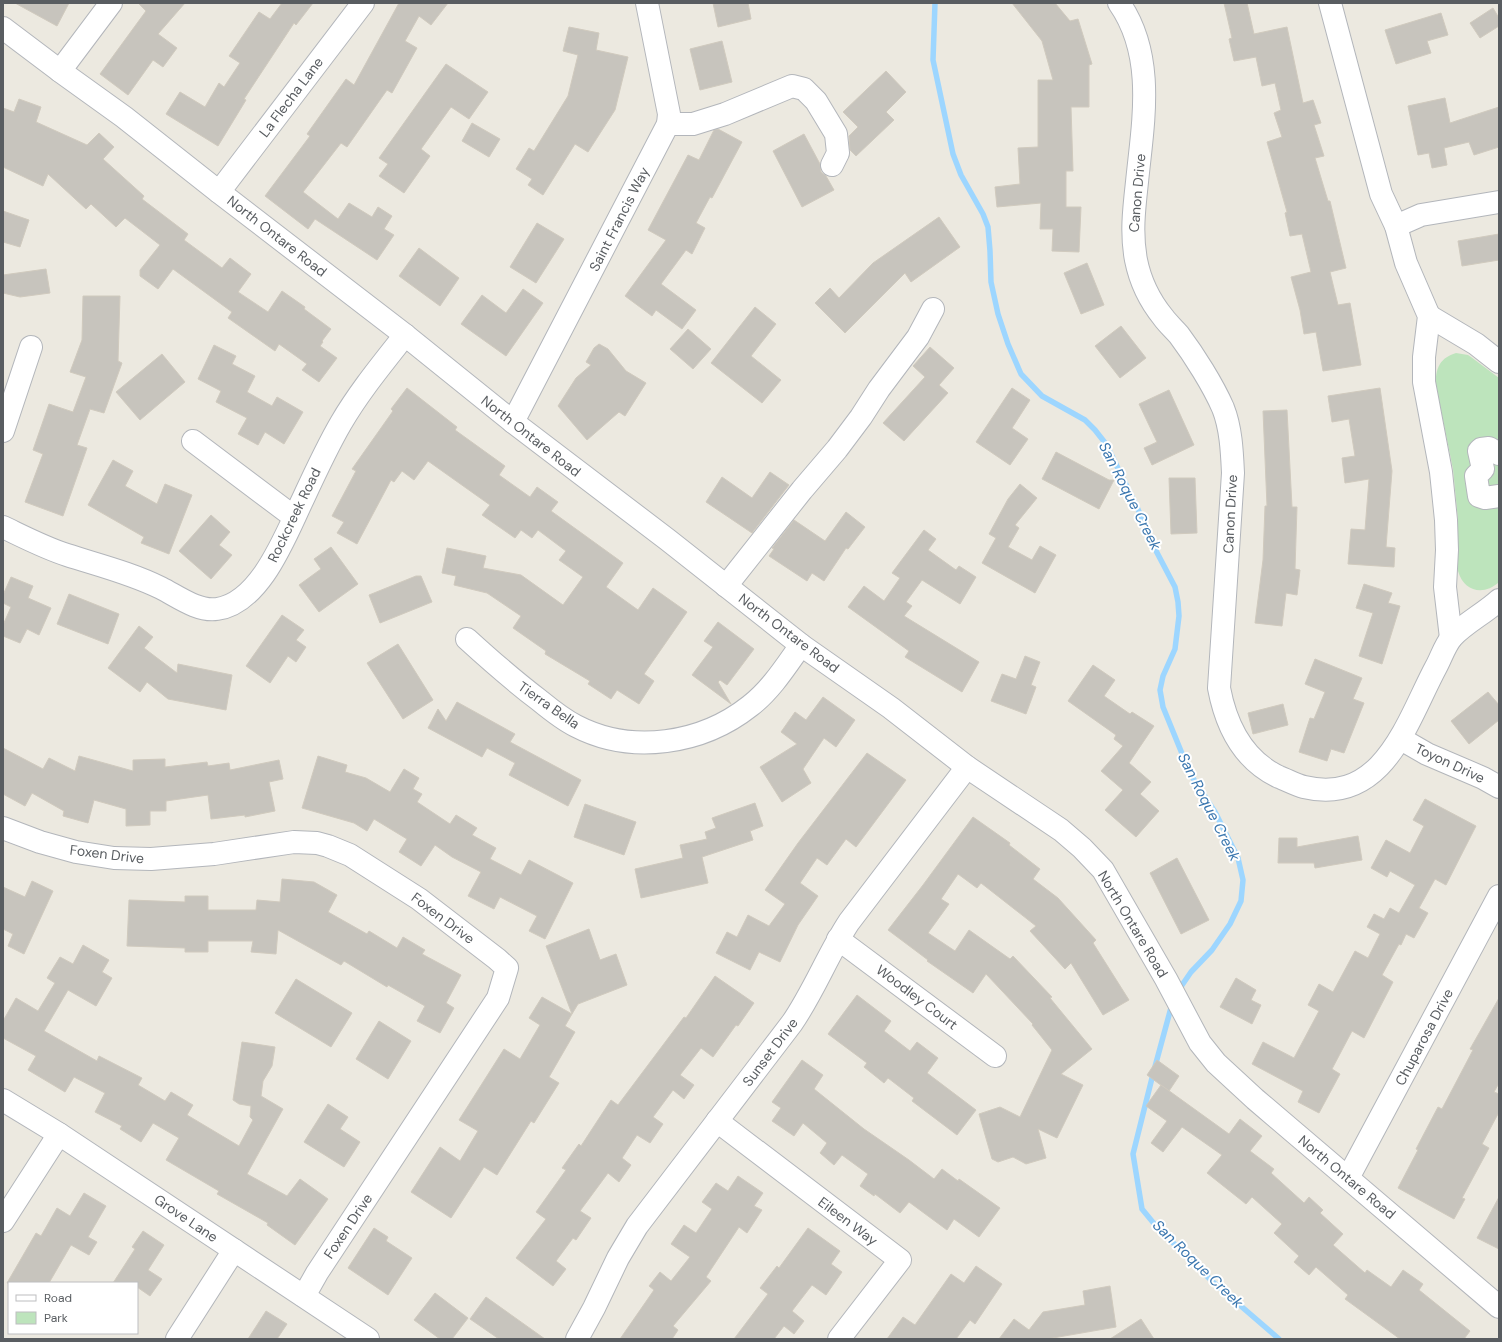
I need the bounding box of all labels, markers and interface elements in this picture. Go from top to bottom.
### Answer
street label: La Flecha Lane [255,53,327,141]
street label: Canon Drive [1125,153,1149,233]
street label: Saint Francis Way [585,164,653,274]
street label: North Ontare Road [224,191,330,281]
street label: North Ontare Road [478,391,584,481]
water label: San Roque Creek [1094,438,1166,554]
street label: Rockcreek Road [263,465,325,565]
street label: Canon Drive [1219,474,1241,554]
street label: North Ontare Road [735,589,843,677]
street label: Tierra Bella [515,677,583,733]
street label: Toyon Drive [1412,739,1488,787]
water label: San Roque Creek [1173,749,1245,865]
street label: Foxen Drive [69,841,145,867]
street label: North Ontare Road [1094,867,1172,981]
street label: Foxen Drive [408,888,478,948]
street label: Woodley Court [873,960,961,1034]
street label: Chuparosa Drive [1391,985,1457,1089]
street label: Sunset Drive [738,1014,802,1090]
street label: North Ontare Road [1295,1131,1399,1223]
street label: Grove Lane [151,1190,221,1246]
street label: Foxen Drive [320,1190,376,1262]
street label: Eileen Way [815,1193,882,1249]
water label: San Roque Creek [1148,1215,1248,1313]
legend [8,1282,138,1334]
text: Road [44,1290,72,1306]
text: Park [44,1310,68,1326]

